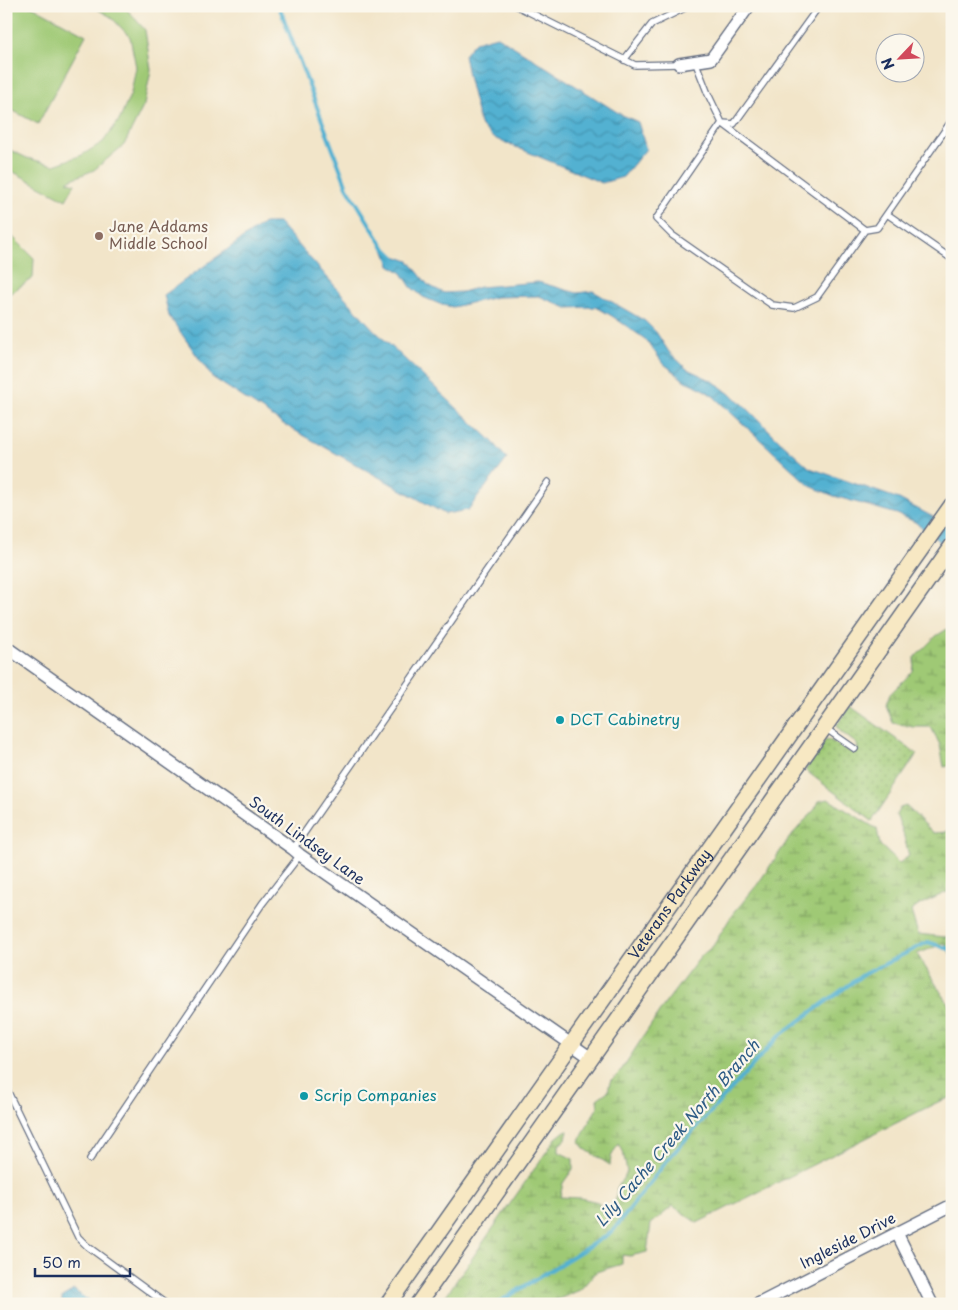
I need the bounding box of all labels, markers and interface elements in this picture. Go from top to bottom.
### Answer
north arrow [876,32,926,82]
text: N [876,54,900,73]
place label: Jane Addams Middle School [109,214,208,254]
marker: Jane Addams Middle School [93,230,105,242]
place label: DCT Cabinetry [570,707,680,730]
marker: DCT Cabinetry [554,714,566,726]
street label: South Lindsey Lane [245,790,371,890]
street label: Veterans Parkway [622,844,716,964]
water label: Lily Cache Creek North Branch [588,1033,765,1231]
place label: Scrip Companies [314,1083,437,1106]
marker: Scrip Companies [298,1090,310,1102]
street label: Ingleside Drive [796,1206,899,1274]
scale bar [35,1245,130,1277]
text: 50 m [42,1250,81,1273]

